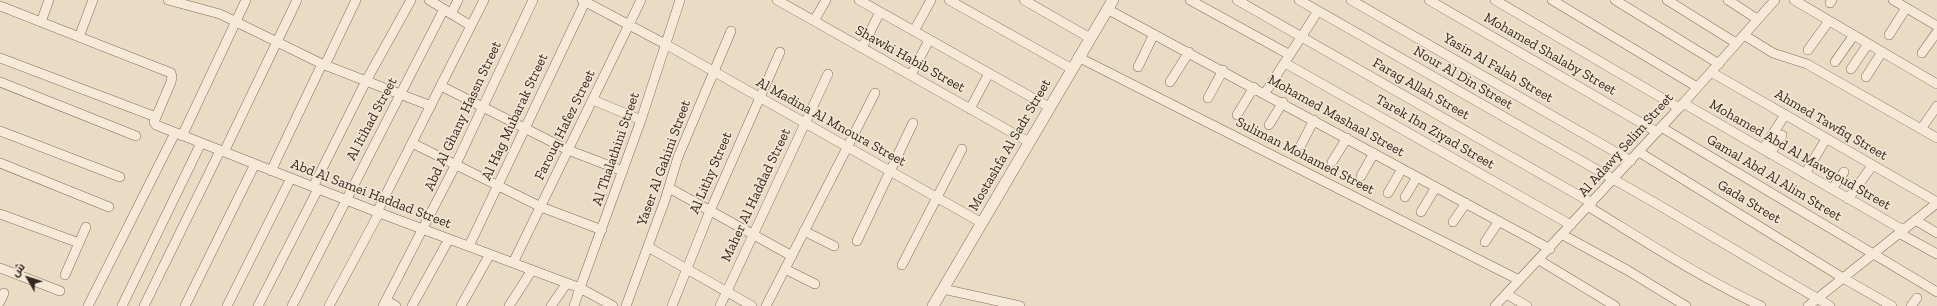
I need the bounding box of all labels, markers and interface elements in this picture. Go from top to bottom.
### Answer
street label: Mohamed Shalaby Street [1481,9,1619,99]
street label: Shawki Habib Street [852,22,968,96]
street label: Yasin Al Falah Street [1440,30,1556,106]
street label: Abd Al Ghany Hassn Street [421,38,505,194]
street label: Nour Al Din Street [1410,43,1516,113]
street label: Al Hag Mubarak Street [478,51,552,183]
street label: Farag Allah Street [1370,54,1472,124]
street label: Farouq Hafez Street [531,67,599,183]
street label: Mohamed Mashaal Street [1265,71,1407,161]
street label: Al Madina Al Mnoura Street [753,74,909,170]
street label: Al Itihad Street [343,75,401,163]
street label: Mostashfa Al Sadr Street [965,76,1055,214]
street label: Ahmed Tawfiq Street [1772,86,1890,164]
street label: Al Thalathini Street [589,90,643,208]
street label: Al Adawy Selim Street [1575,90,1677,200]
street label: Tarek Ibn Ziyad Street [1373,91,1497,173]
street label: Mohamed Abd Al Mawgoud Street [1706,96,1894,214]
street label: Yaser Al Gahini Street [633,98,695,228]
street label: Suliman Mohamed Street [1233,114,1377,198]
street label: Maher Al Haddad Street [718,126,794,264]
street label: Al Lithy Street [686,129,736,217]
street label: Gamal Abd Al Alim Street [1703,131,1845,225]
street label: Abd Al Samei Haddad Street [288,156,454,232]
street label: Gada Street [1714,177,1784,227]
north arrow [8,258,48,298]
text: ش [9,261,28,280]

